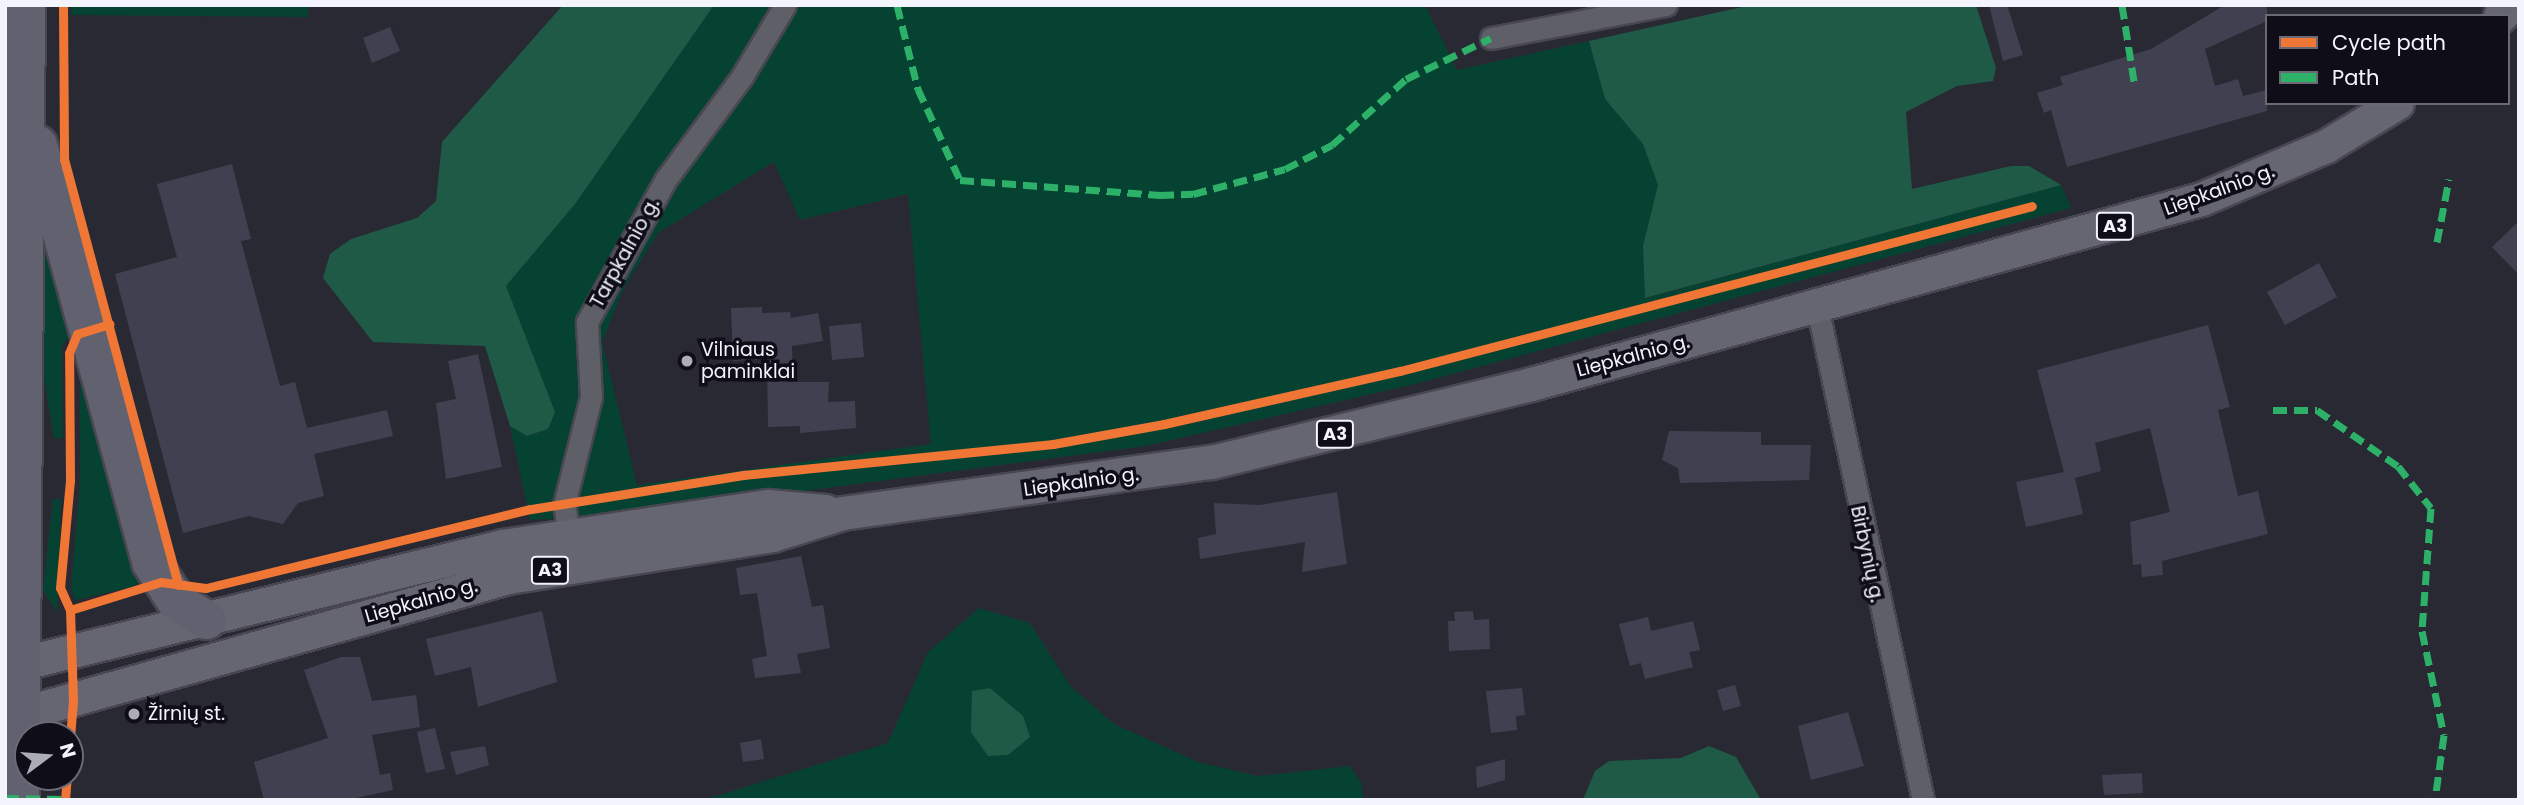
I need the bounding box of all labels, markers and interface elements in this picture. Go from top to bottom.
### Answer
legend [2265,14,2510,105]
text: Cycle path [2332,28,2446,57]
text: Path [2332,63,2379,92]
street label: Liepkalnio g. [2161,159,2277,221]
street label: Tarpkalnio g. [586,194,664,312]
road number: A3 [2096,211,2134,240]
street label: Liepkalnio g. [1574,330,1692,382]
place label: Vilniaus paminklai [701,339,795,383]
marker: Vilniaus paminklai [679,353,695,369]
road number: A3 [1316,420,1354,448]
street label: Liepkalnio g. [1022,463,1140,501]
street label: Birbynių g. [1846,504,1888,604]
road number: A3 [531,556,569,584]
street label: Liepkalnio g. [362,574,480,628]
place label: Žirnių st. [148,703,225,725]
marker: Žirnių st. [126,706,142,722]
north arrow [14,721,84,791]
text: N [53,740,83,761]

